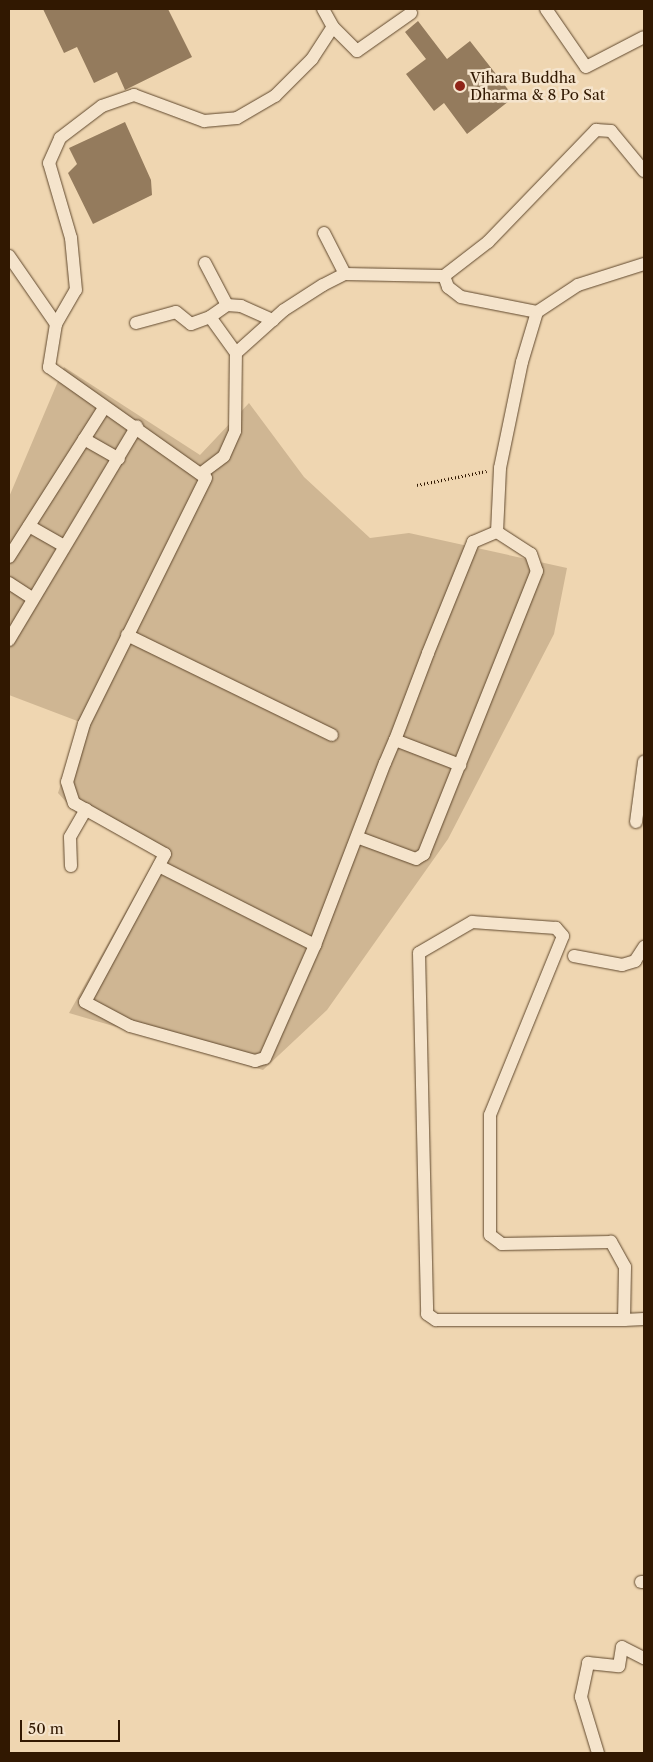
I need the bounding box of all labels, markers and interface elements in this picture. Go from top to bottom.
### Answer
place label: Vihara Buddha Dharma & 8 Po Sat [470,68,605,103]
marker: Vihara Buddha Dharma & 8 Po Sat [454,80,466,92]
scale bar [22,1710,122,1742]
text: 50 m [28,1719,64,1738]

